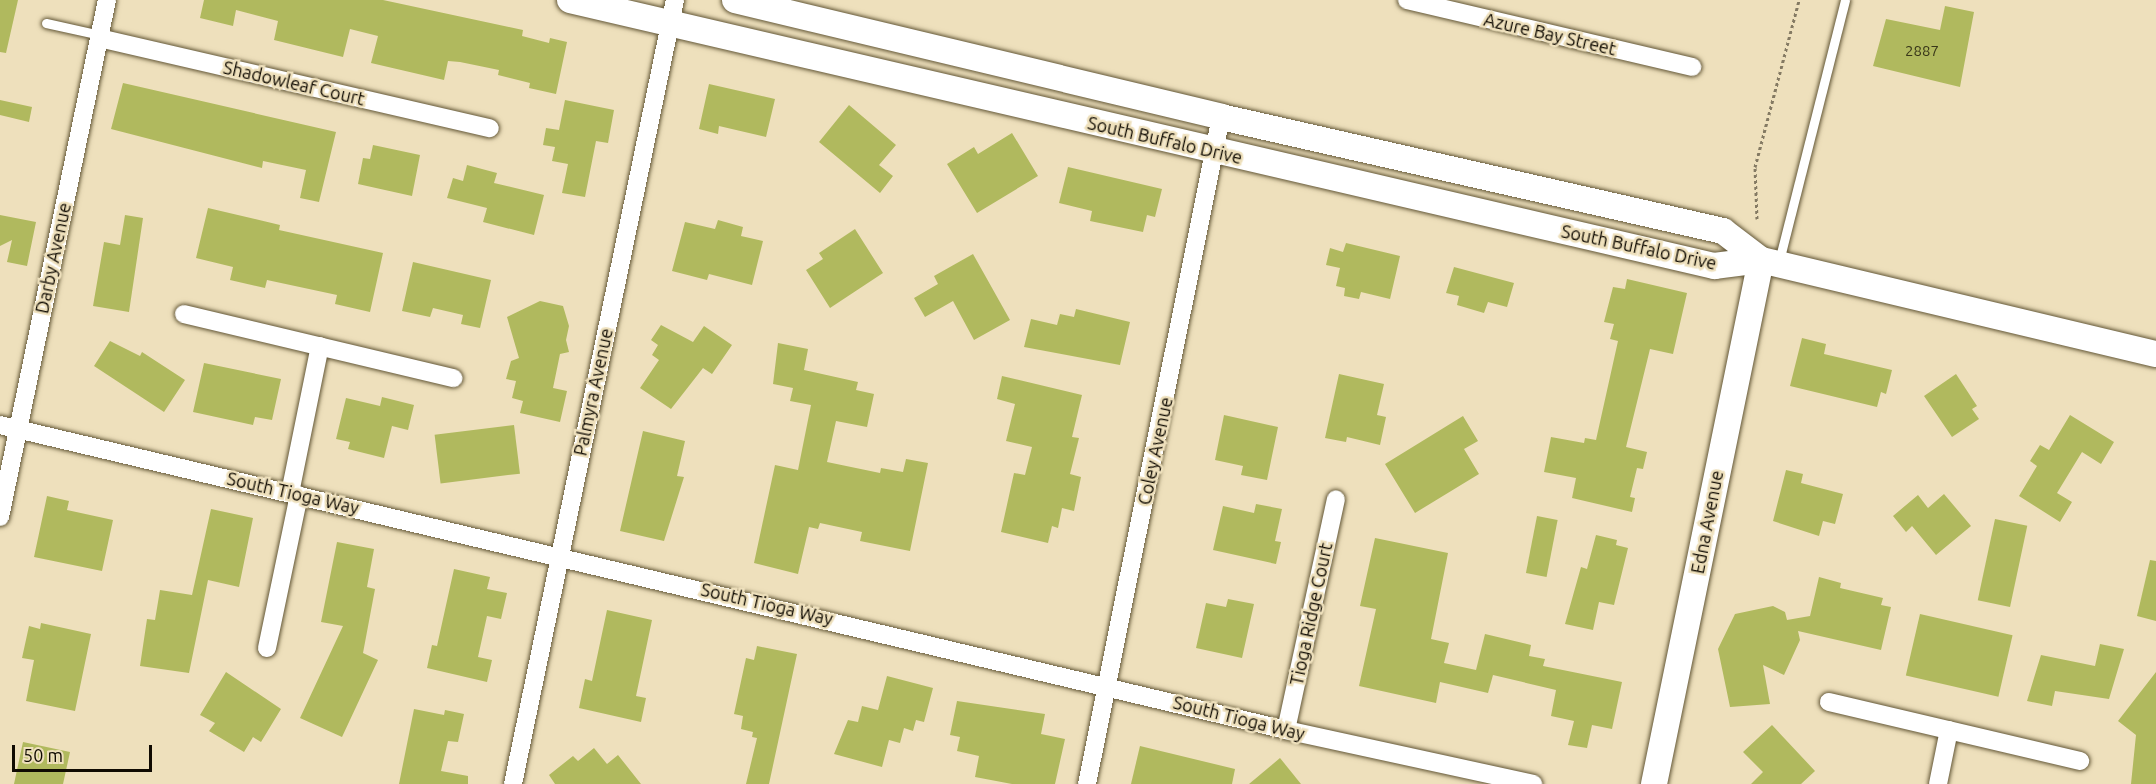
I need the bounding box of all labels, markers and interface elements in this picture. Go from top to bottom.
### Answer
street label: Azure Bay Street [1482,8,1618,60]
house number: 2887 [1905,42,1939,60]
street label: Shadowleaf Court [221,56,367,110]
street label: South Buffalo Drive [1085,112,1245,168]
street label: Darby Avenue [31,201,75,315]
street label: South Buffalo Drive [1559,220,1719,274]
street label: Palmyra Avenue [569,326,617,458]
street label: Coley Avenue [1133,395,1177,507]
street label: South Tioga Way [225,467,361,519]
street label: Edna Avenue [1686,469,1728,575]
street label: Tioga Ridge Court [1285,541,1337,687]
street label: South Tioga Way [699,578,835,630]
street label: South Tioga Way [1171,691,1307,745]
scale bar [15,733,154,771]
text: 50 m [23,745,63,765]

